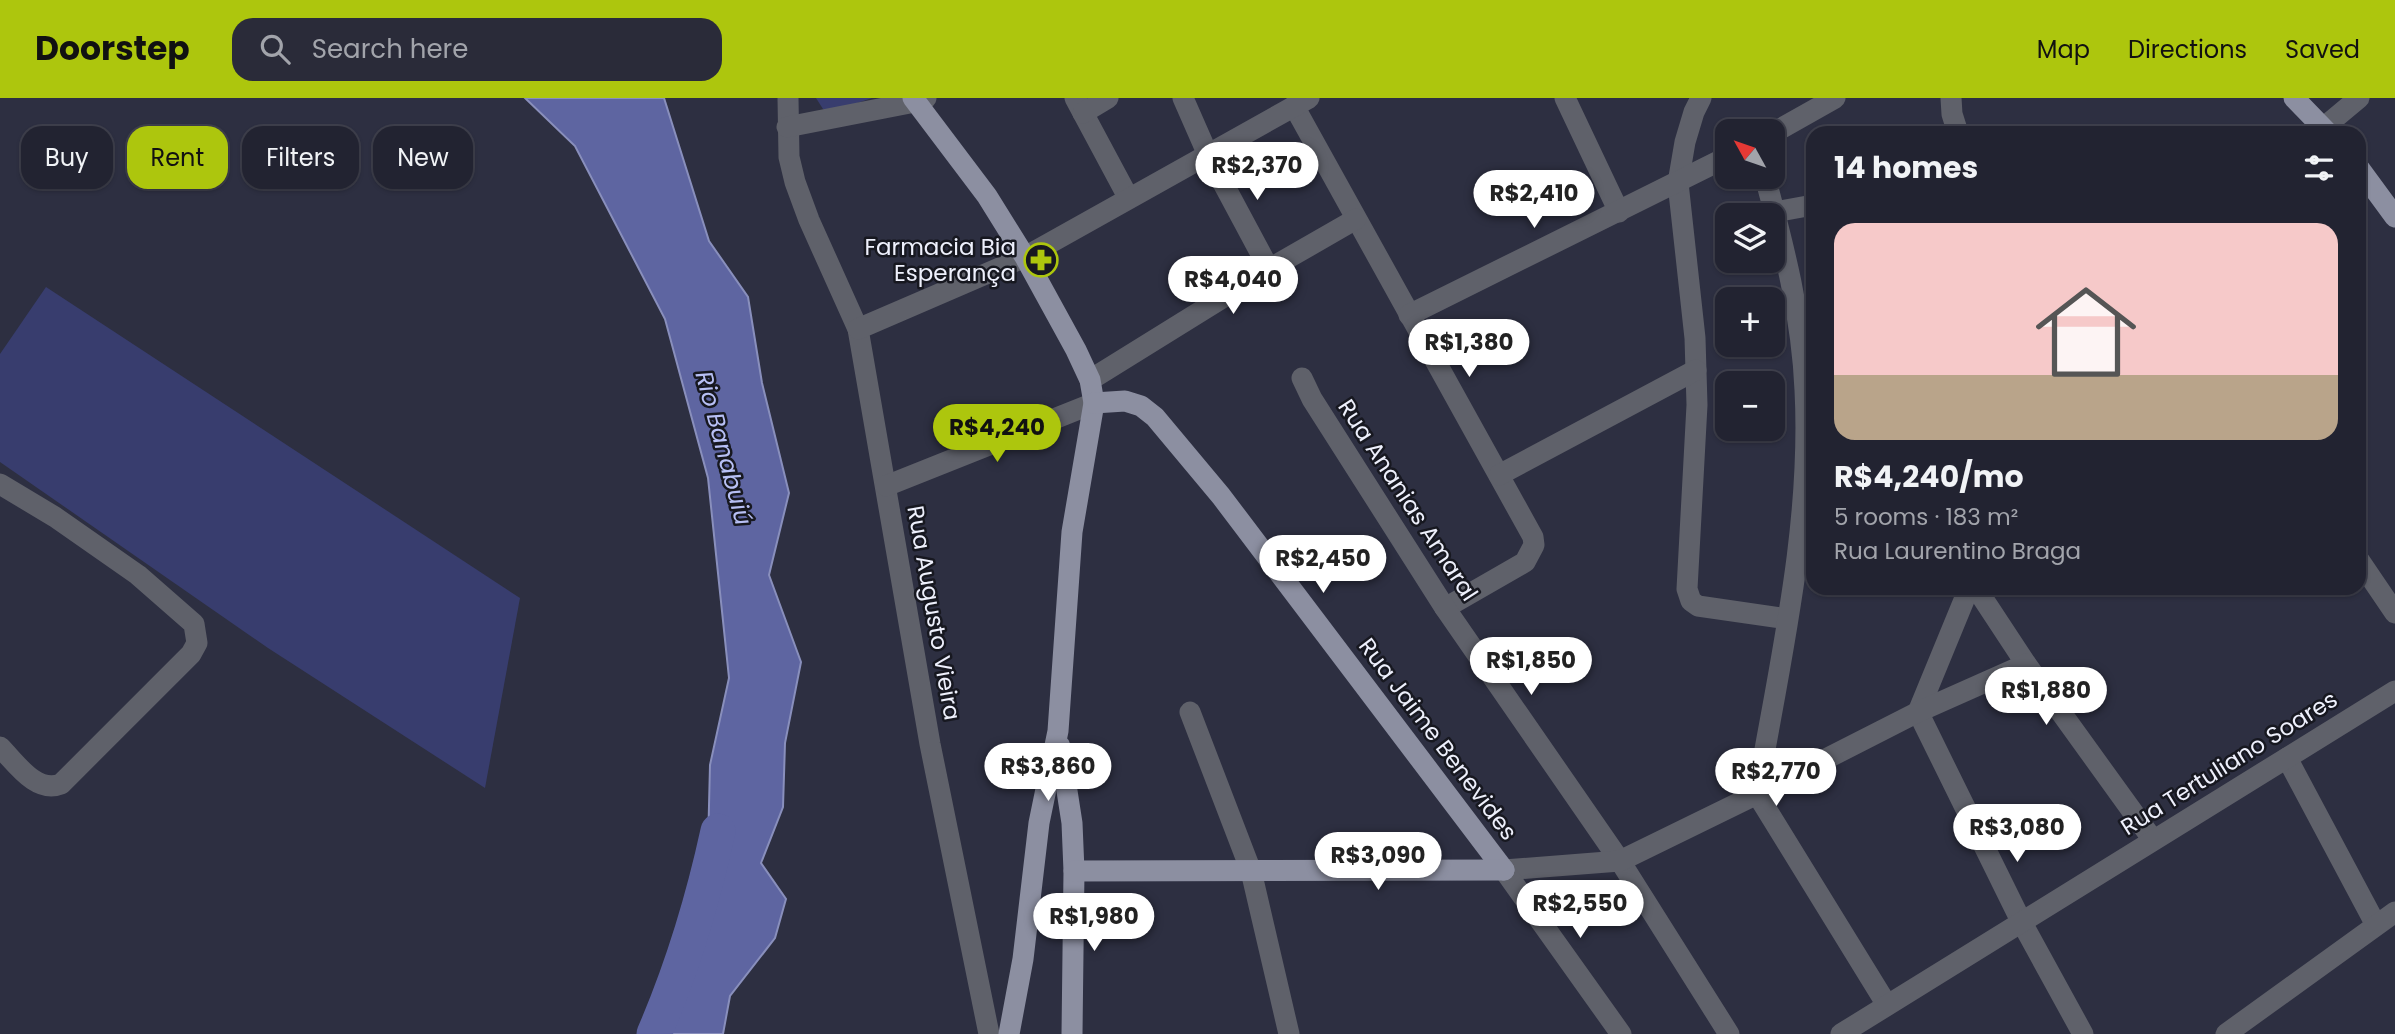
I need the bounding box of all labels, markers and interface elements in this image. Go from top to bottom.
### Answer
search box [232,18,722,81]
text: Doorstep [35,25,190,72]
icon: search [256,30,294,68]
text: Search here [312,31,468,67]
text: Map [2037,33,2090,66]
text: Directions [2128,33,2247,66]
text: Saved [2285,33,2360,66]
north arrow [1715,119,1785,189]
map controls [1715,119,1785,441]
chip: Buy [21,126,113,189]
chip: Rent [127,126,228,189]
chip: Filters [242,126,359,189]
chip: New [373,126,473,189]
pin: R$2,370 [1192,142,1322,202]
text: 14 homes [1834,146,1978,189]
text: R$2,370 [1211,149,1303,181]
icon: filters [2300,149,2338,187]
pin: R$2,410 [1469,170,1599,230]
text: R$2,410 [1489,177,1579,209]
button: layers [1715,203,1785,273]
place label: Farmacia Bia Esperança [864,231,1016,289]
pharmacy icon: Farmacia Bia Esperança [1022,241,1060,279]
pin: R$4,040 [1168,256,1298,316]
text: R$4,040 [1184,263,1282,295]
icon: home [2023,269,2149,395]
button: + [1715,287,1785,357]
pin: R$1,380 [1404,320,1534,379]
text: R$1,380 [1424,326,1514,358]
water label: Rio Banabuiú [688,367,760,529]
button: − [1715,371,1785,441]
street label: Rua Ananias Amaral [1331,393,1485,607]
pin: R$4,240 [932,404,1062,464]
text: R$4,240 [949,411,1045,443]
text: R$4,240/mo [1834,455,2024,498]
text: 5 rooms · 183 m² [1834,501,2018,533]
street label: Rua Augusto Vieira [899,503,969,723]
text: Rua Laurentino Braga [1834,535,2081,567]
pin: R$2,450 [1258,536,1388,595]
text: R$2,450 [1275,542,1371,574]
street label: Rua Jaime Benevides [1351,631,1525,847]
pin: R$1,850 [1466,638,1596,697]
text: R$1,850 [1486,644,1576,676]
pin: R$1,880 [1981,668,2111,727]
text: R$1,880 [2001,674,2091,706]
street label: Rua Tertuliano Soares [2115,683,2343,843]
pin: R$3,860 [983,744,1113,803]
pin: R$2,770 [1711,748,1841,808]
text: R$3,860 [1000,750,1096,782]
text: R$2,770 [1731,755,1821,787]
pin: R$3,080 [1952,804,2082,864]
text: R$3,080 [1969,811,2065,843]
pin: R$3,090 [1313,832,1443,892]
text: R$3,090 [1331,839,1425,871]
pin: R$2,550 [1515,880,1645,940]
text: R$2,550 [1533,887,1627,919]
pin: R$1,980 [1029,894,1159,953]
text: R$1,980 [1049,900,1139,932]

